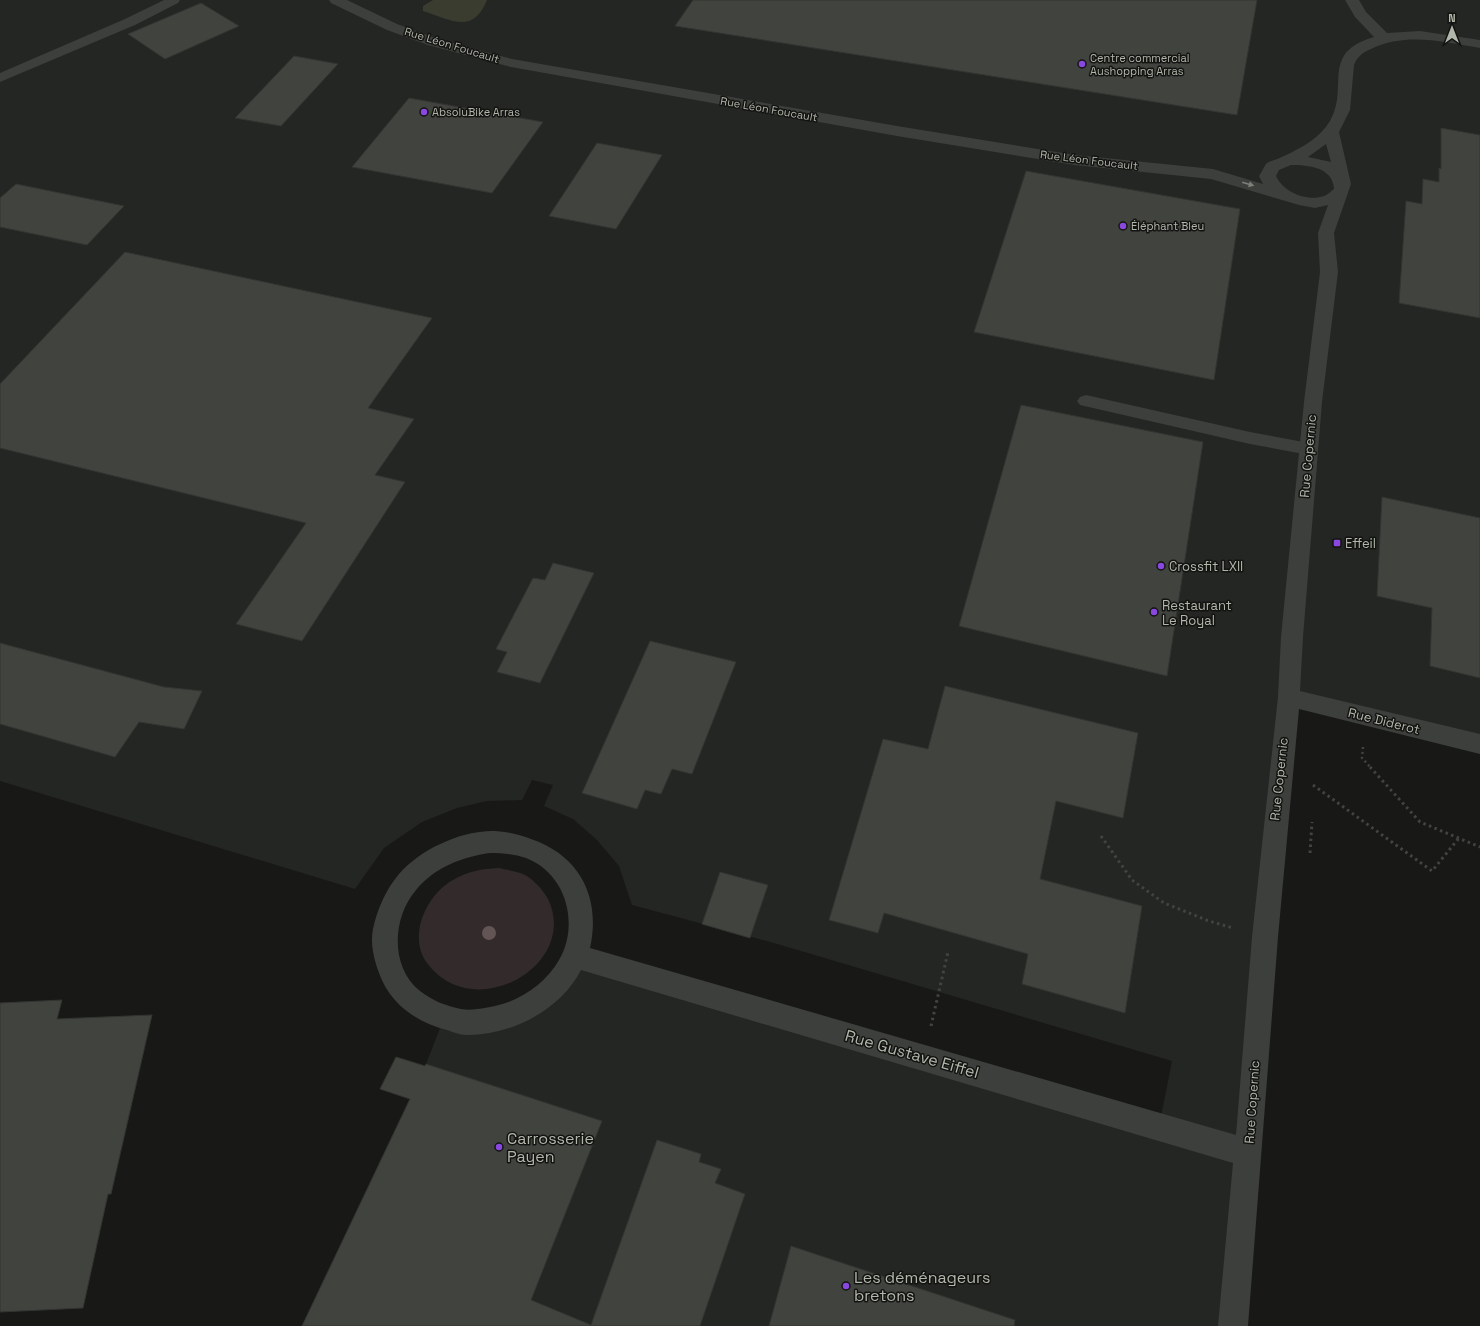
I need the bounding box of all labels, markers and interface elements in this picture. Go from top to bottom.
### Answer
north arrow [1432,8,1472,48]
text: N [1448,11,1456,25]
street label: Rue Léon Foucault [403,24,501,66]
place label: Centre commercial Aushopping Arras [1090,51,1190,78]
marker: Centre commercial Aushopping Arras [1077,59,1087,69]
street label: Rue Léon Foucault [719,94,819,124]
place label: AbsoluBike Arras [432,105,520,119]
marker: AbsoluBike Arras [419,107,429,117]
street label: Rue Léon Foucault [1039,147,1139,173]
one-way arrow [1242,181,1254,187]
place label: Éléphant Bleu [1131,219,1204,233]
marker: Éléphant Bleu [1118,221,1128,231]
street label: Rue Copernic [1296,413,1320,498]
place label: Effeil [1345,535,1376,552]
marker: Effeil [1332,538,1342,548]
place label: Crossfit LXII [1169,558,1243,575]
marker: Crossfit LXII [1156,561,1166,571]
place label: Restaurant Le Royal [1162,597,1232,629]
marker: Restaurant Le Royal [1149,607,1159,617]
street label: Rue Diderot [1346,704,1422,738]
street label: Rue Copernic [1266,736,1292,821]
street label: Rue Gustave Eiffel [843,1025,981,1083]
street label: Rue Copernic [1241,1060,1263,1144]
place label: Carrosserie Payen [507,1128,594,1167]
marker: Carrosserie Payen [494,1142,504,1152]
place label: Les déménageurs bretons [854,1267,990,1306]
marker: Les déménageurs bretons [841,1281,851,1291]

